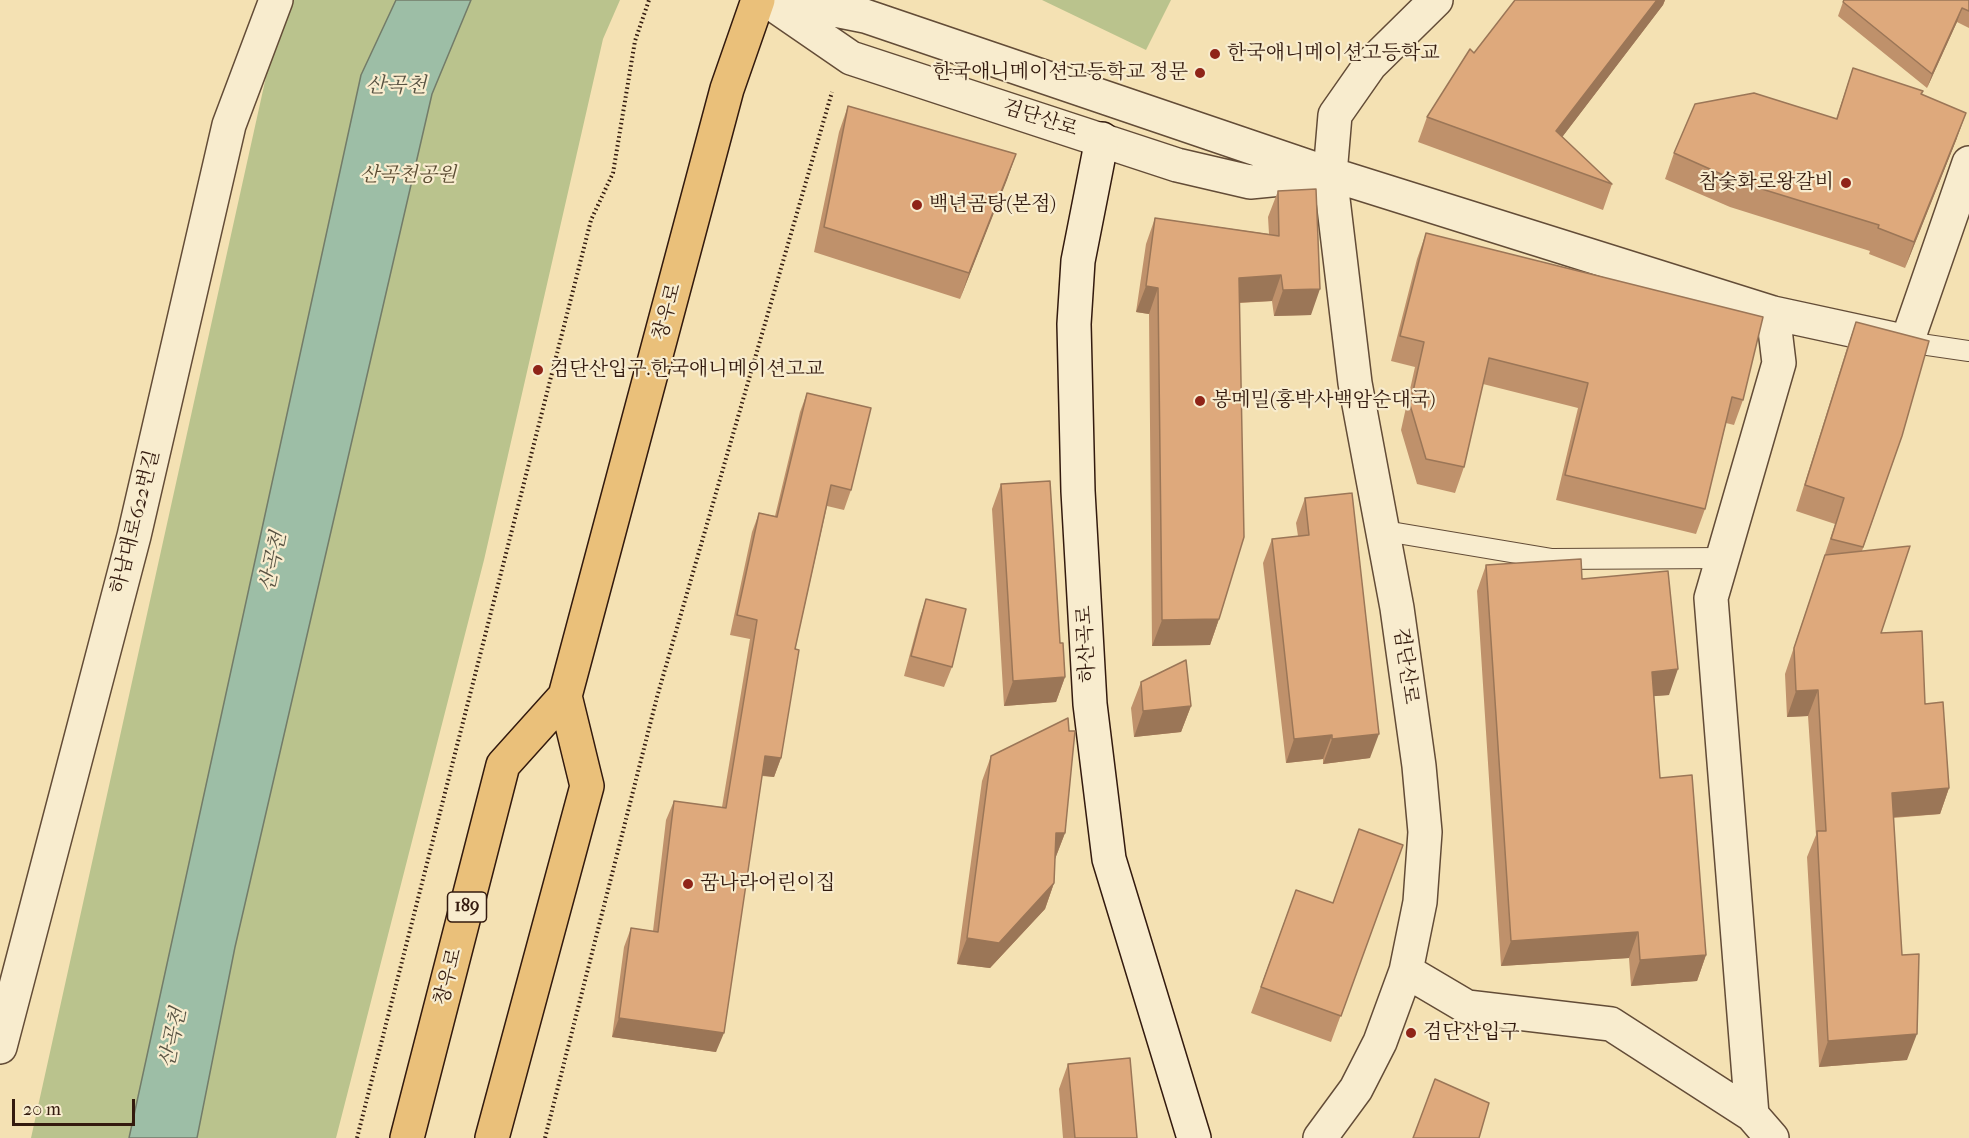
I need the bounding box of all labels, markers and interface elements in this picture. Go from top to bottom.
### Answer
place label: 한국애니메이션고등학교 [1227,42,1440,66]
marker: 한국애니메이션고등학교 [1208,47,1222,61]
place label: 한국애니메이션고등학교 정문 [933,61,1188,85]
marker: 한국애니메이션고등학교 정문 [1193,66,1207,80]
water label: 산곡천 [366,74,426,100]
street label: 검단산로 [1000,96,1080,142]
park label: 산곡천공원 [360,164,456,188]
place label: 참숯화로왕갈비 [1699,171,1834,195]
marker: 참숯화로왕갈비 [1839,176,1853,190]
place label: 백년곰탕(본점) [929,193,1056,217]
marker: 백년곰탕(본점) [910,198,924,212]
street label: 창우로 [649,281,687,343]
place label: 검단산입구.한국애니메이션고교 [550,358,824,382]
marker: 검단산입구.한국애니메이션고교 [531,363,545,377]
place label: 봉메밀(홍박사백암순대국) [1212,389,1436,413]
marker: 봉메밀(홍박사백암순대국) [1193,394,1207,408]
street label: 하남대로622번길 [107,448,165,596]
water label: 산곡천 [255,530,293,594]
street label: 하산곡로 [1073,605,1101,683]
street label: 검단산로 [1388,626,1422,706]
place label: 꿈나라어린이집 [700,872,835,896]
marker: 꿈나라어린이집 [681,877,695,891]
road number: 189 [448,892,486,922]
street label: 창우로 [430,946,468,1008]
water label: 산곡천 [155,1006,193,1070]
place label: 검단산입구 [1423,1021,1520,1045]
marker: 검단산입구 [1404,1026,1418,1040]
scale bar [15,1087,138,1125]
text: 20 m [23,1099,61,1120]

